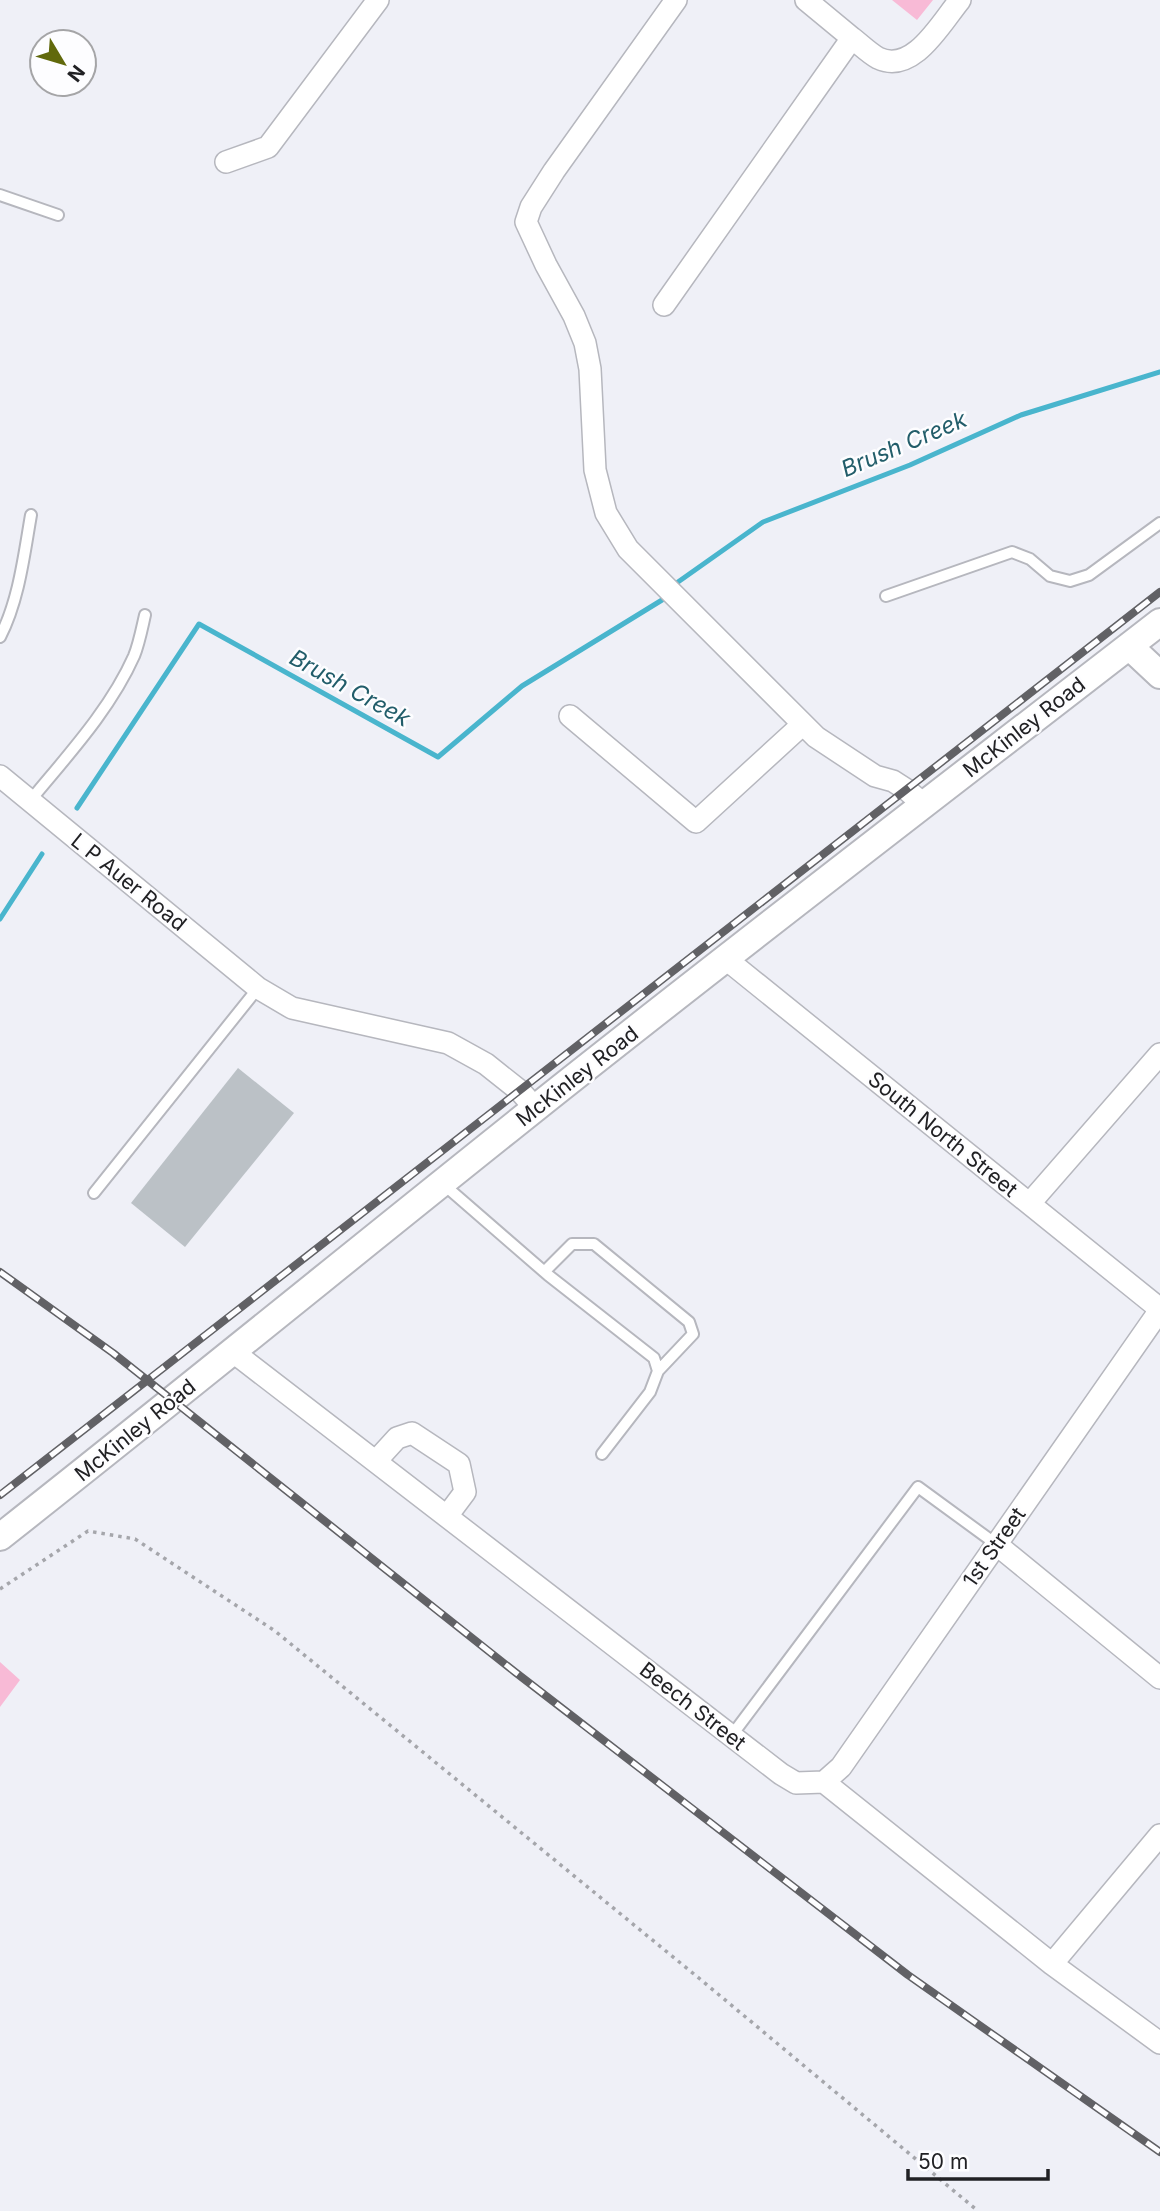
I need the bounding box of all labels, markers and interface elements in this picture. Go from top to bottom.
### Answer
north arrow [28,28,98,98]
text: N [62,60,90,86]
water label: Brush Creek [837,405,971,483]
water label: Brush Creek [285,643,416,733]
street label: McKinley Road [958,672,1090,782]
street label: L P Auer Road [66,828,192,936]
street label: McKinley Road [511,1021,643,1131]
street label: South North Street [863,1066,1023,1202]
street label: McKinley Road [70,1374,200,1486]
street label: 1st Street [957,1502,1031,1592]
street label: Beech Street [635,1657,751,1755]
scale bar [908,2138,1048,2182]
text: 50 m [918,2149,968,2174]

